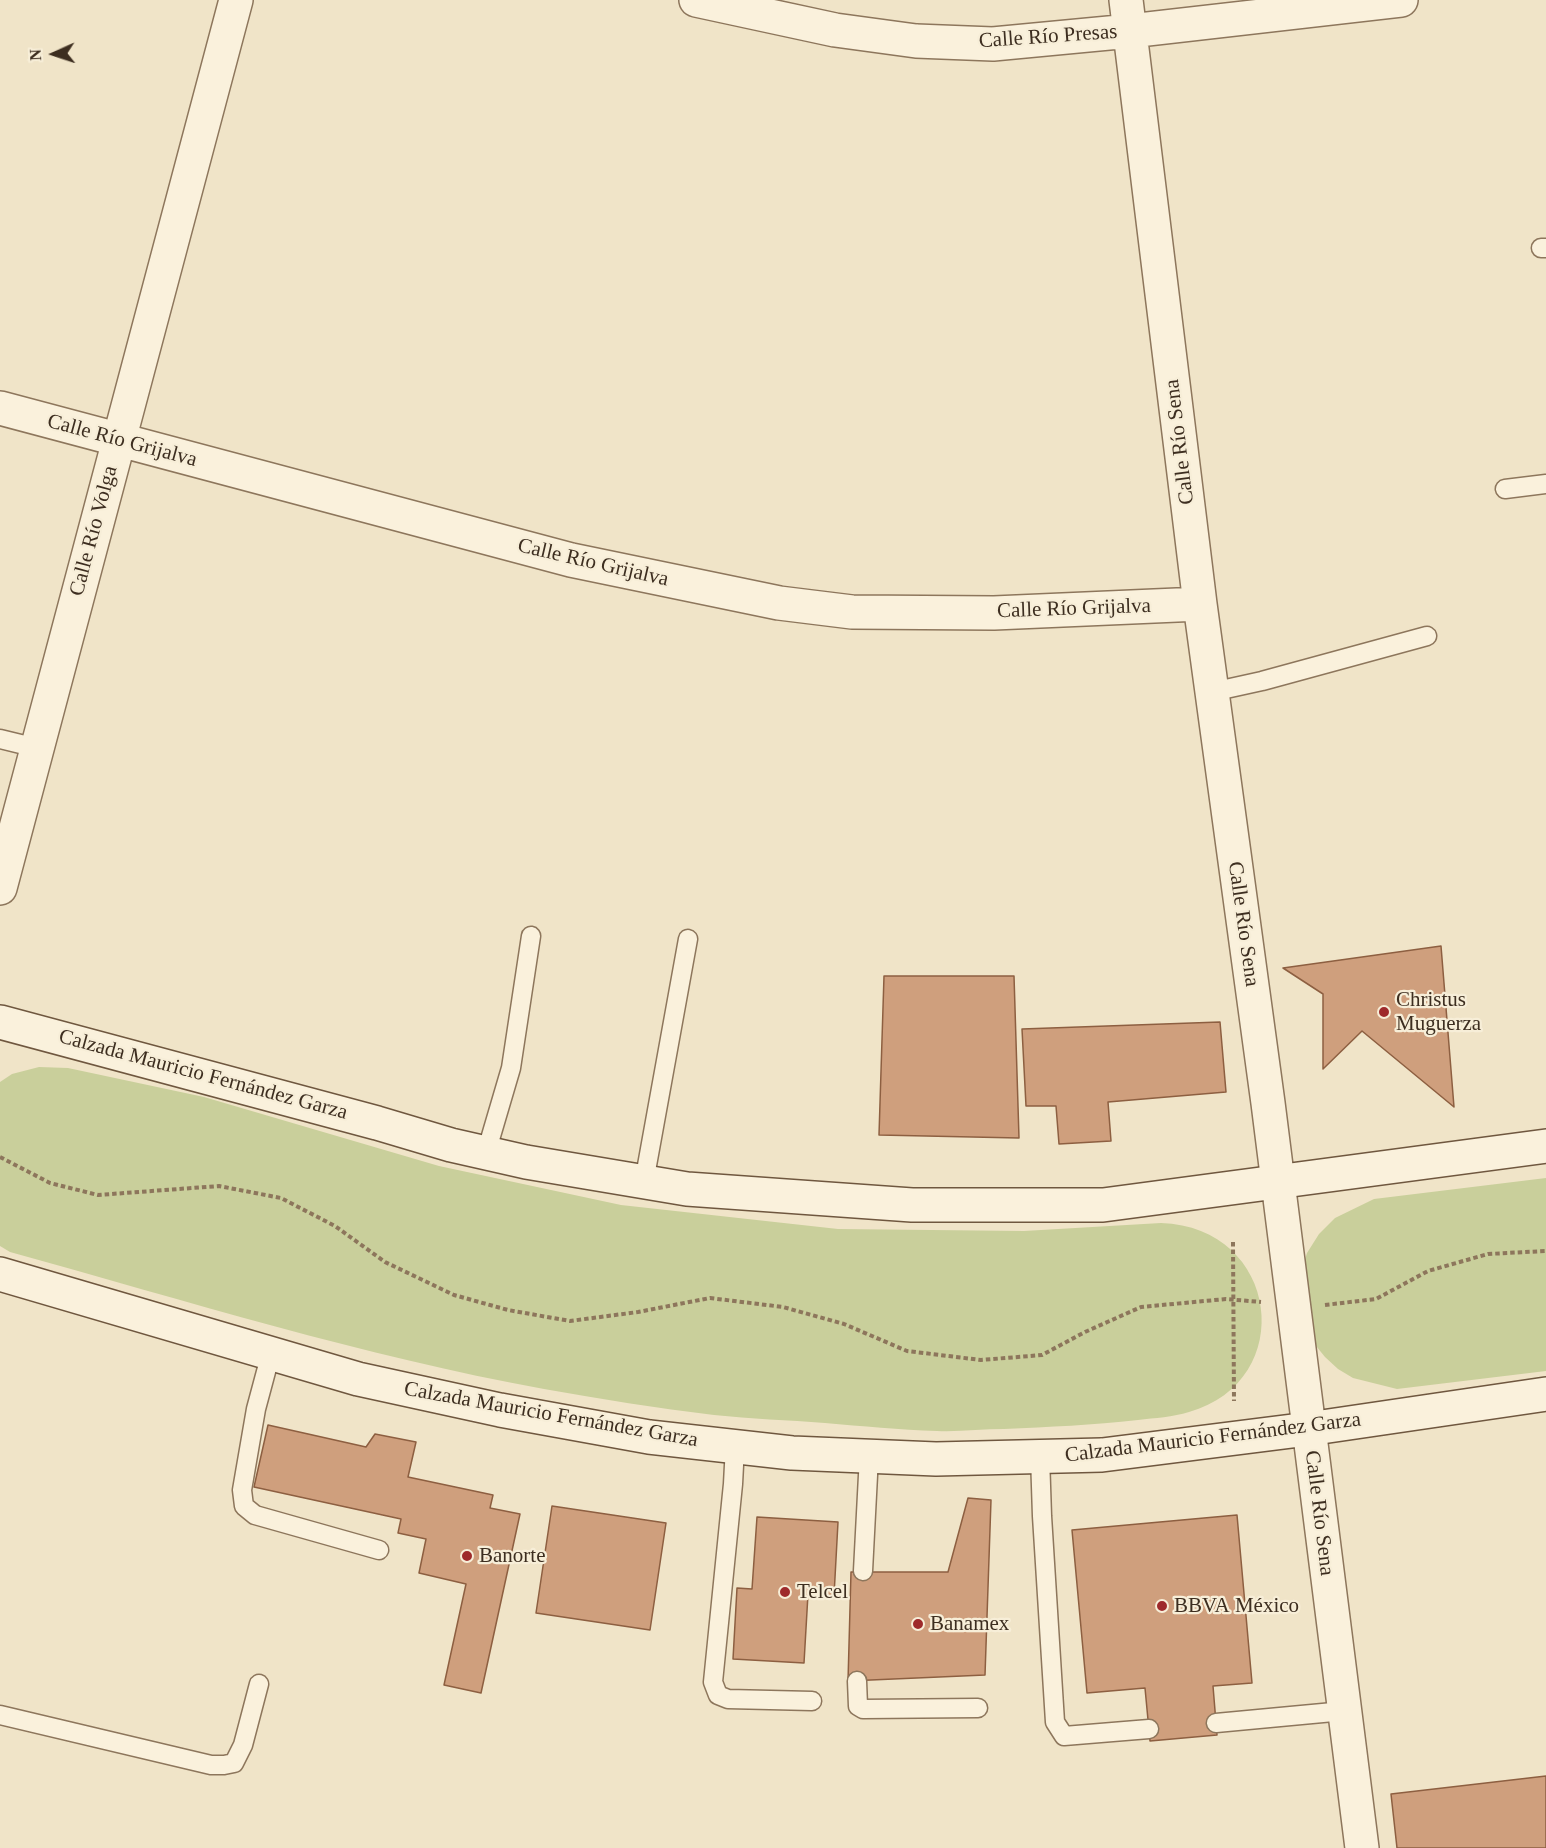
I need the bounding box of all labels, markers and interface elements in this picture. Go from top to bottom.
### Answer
street label: Calle Río Presas [978,20,1118,54]
north arrow [24,24,84,84]
text: N [27,49,44,61]
street label: Calle Río Sena [1160,378,1200,506]
street label: Calle Río Grijalva [44,409,200,473]
street label: Calle Río Volga [65,463,123,599]
street label: Calle Río Grijalva [515,533,671,593]
street label: Calle Río Grijalva [997,594,1151,624]
street label: Calle Río Sena [1222,860,1264,988]
place label: Christus Muguerza [1396,987,1481,1037]
marker: Christus Muguerza [1377,1005,1391,1019]
street label: Calzada Mauricio Fernández Garza [56,1024,350,1126]
street label: Calzada Mauricio Fernández Garza [402,1377,700,1453]
street label: Calzada Mauricio Fernández Garza [1064,1407,1362,1469]
street label: Calle Río Sena [1299,1449,1339,1577]
place label: Banorte [479,1543,545,1569]
marker: Banorte [460,1549,474,1563]
place label: Telcel [797,1579,848,1605]
marker: Telcel [778,1585,792,1599]
place label: BBVA México [1174,1593,1299,1619]
marker: BBVA México [1155,1599,1169,1613]
place label: Banamex [930,1611,1009,1637]
marker: Banamex [911,1617,925,1631]

